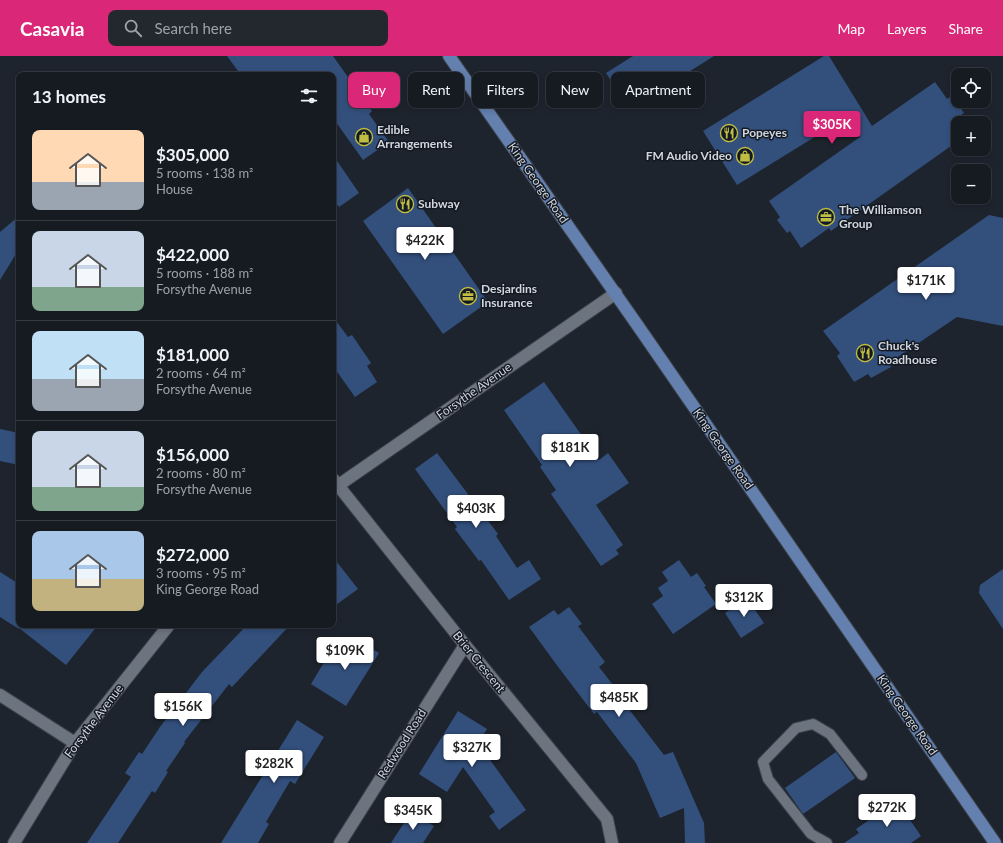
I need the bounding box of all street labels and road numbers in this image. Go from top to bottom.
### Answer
street label: King George Road [505,139,572,226]
street label: Forsythe Avenue [433,359,514,422]
street label: King George Road [690,405,757,492]
street label: Brier Crescent [450,628,509,696]
street label: King George Road [874,671,941,758]
street label: Forsythe Avenue [61,681,126,761]
street label: Redwood Road [374,706,429,781]

